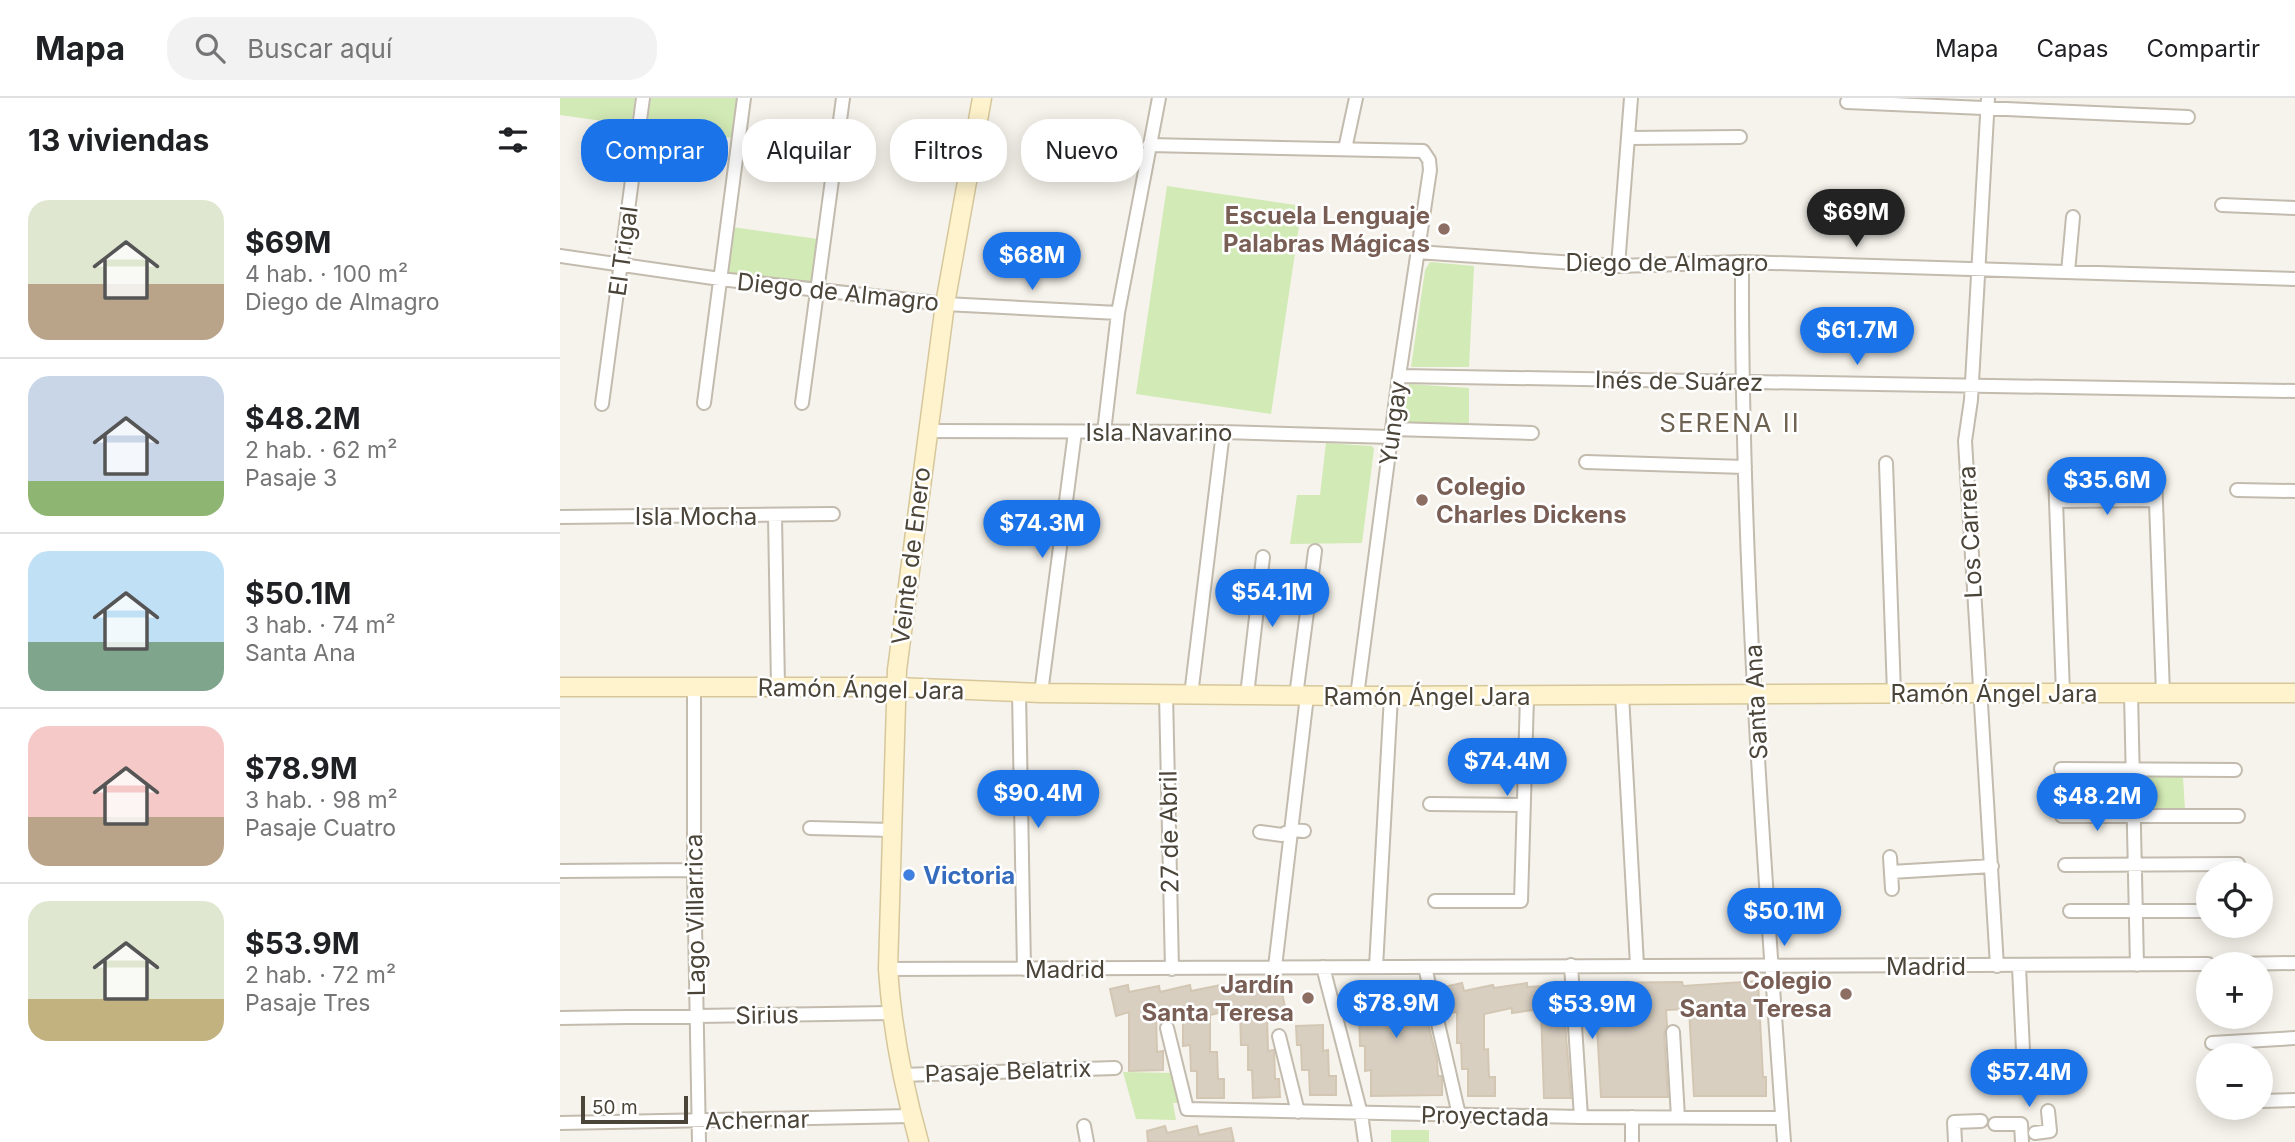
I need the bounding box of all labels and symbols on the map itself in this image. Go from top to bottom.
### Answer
pin: $69M [1815,190,1897,249]
place label: Escuela Lenguaje Palabras Mágicas [1223,201,1430,258]
street label: El Trigal [602,204,644,298]
marker: Escuela Lenguaje Palabras Mágicas [1436,221,1452,237]
pin: $68M [991,232,1073,292]
street label: Diego de Almagro [1565,248,1769,277]
street label: Diego de Almagro [736,267,940,317]
pin: $61.7M [1800,308,1914,367]
street label: Inés de Suárez [1595,365,1763,397]
street label: Yungay [1373,379,1413,467]
district label: SERENA II [1659,407,1801,438]
street label: Isla Navarino [1086,418,1233,447]
pin: $35.6M [2050,458,2164,517]
street label: Los Carrera [1952,465,1988,599]
street label: Veinte de Enero [886,466,936,646]
place label: Colegio Charles Dickens [1436,472,1627,529]
marker: Colegio Charles Dickens [1414,492,1430,508]
pin: $74.3M [985,500,1099,560]
street label: Isla Mocha [635,502,757,531]
pin: $54.1M [1215,570,1329,629]
street label: Santa Ana [1738,644,1774,760]
street label: Ramón Ángel Jara [757,672,965,705]
street label: Ramón Ángel Jara [1891,678,2097,708]
street label: Ramón Ángel Jara [1324,681,1530,711]
pin: $74.4M [1450,738,1564,798]
pin: $90.4M [981,770,1095,830]
street label: 27 de Abril [1153,770,1185,894]
pin: $48.2M [2040,774,2154,833]
street label: Lago Villarrica [679,834,711,996]
place label: Victoria [923,861,1015,890]
marker: Victoria [901,867,917,883]
pin: $50.1M [1727,888,1841,948]
street label: Madrid [1886,952,1966,981]
street label: Madrid [1025,955,1105,984]
place label: Colegio Santa Teresa [1680,966,1832,1023]
place label: Jardín Santa Teresa [1142,970,1294,1027]
pin: $78.9M [1339,981,1453,1040]
pin: $53.9M [1535,982,1649,1041]
marker: Colegio Santa Teresa [1838,986,1854,1002]
marker: Jardín Santa Teresa [1300,990,1316,1006]
street label: Sirius [735,1000,799,1030]
pin: $57.4M [1972,1049,2086,1109]
street label: Pasaje Belatrix [924,1054,1092,1088]
scale bar [581,1093,688,1125]
street label: Proyectada [1421,1100,1549,1132]
street label: Achernar [704,1105,810,1135]

